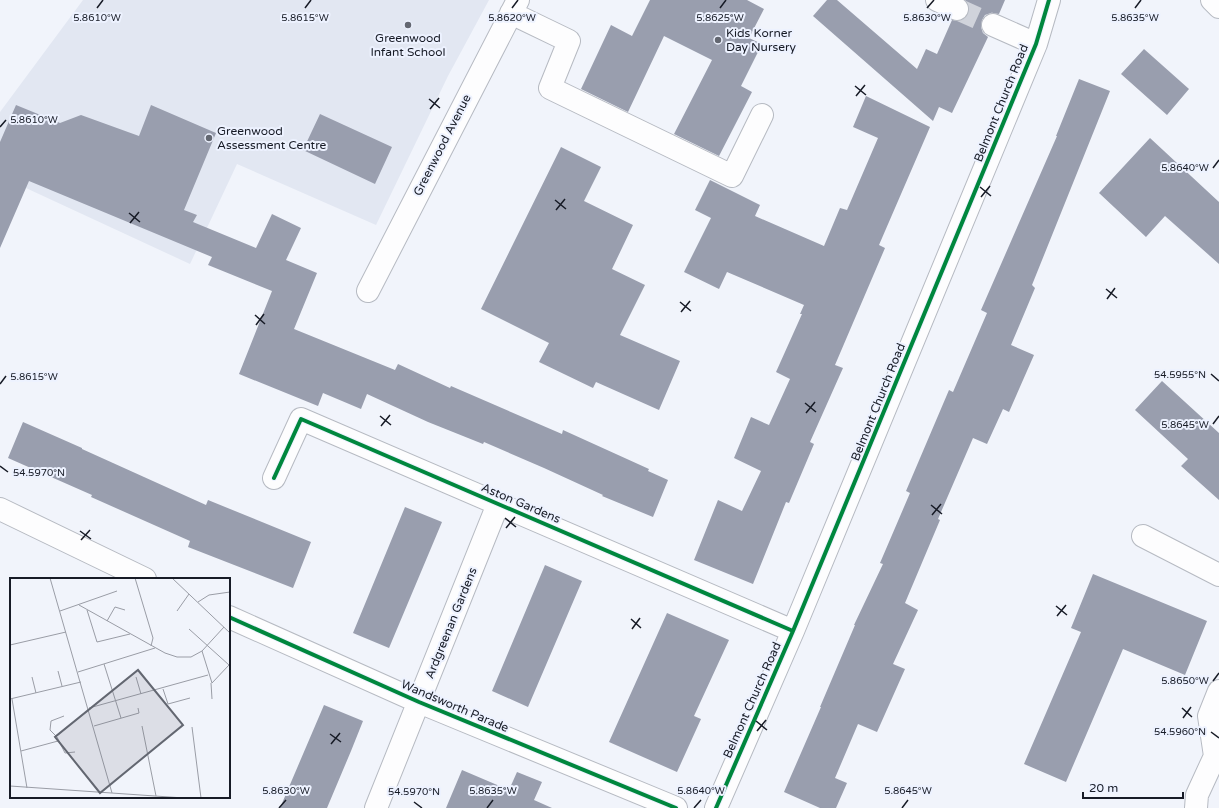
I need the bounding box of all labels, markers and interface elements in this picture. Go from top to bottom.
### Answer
text: 5.8610°W [73,12,121,24]
text: 5.8615°W [281,12,329,24]
text: 5.8620°W [488,12,536,24]
text: 5.8625°W [696,12,744,24]
text: 5.8630°W [903,12,951,24]
text: 5.8635°W [1111,12,1159,24]
marker: Greenwood Infant School [403,20,413,30]
place label: Kids Korner Day Nursery [726,26,797,54]
place label: Greenwood Infant School [370,31,446,59]
marker: Kids Korner Day Nursery [713,35,723,45]
street label: Belmont Church Road [971,42,1031,164]
street label: Greenwood Avenue [410,92,474,198]
text: 5.8610°W [10,114,58,126]
place label: Greenwood Assessment Centre [217,124,327,152]
marker: Greenwood Assessment Centre [204,133,214,143]
text: 5.8640°W [1161,162,1209,174]
street label: Belmont Church Road [848,341,908,463]
text: 54.5955°N [1154,369,1206,381]
text: 5.8615°W [10,371,58,383]
text: 5.8645°W [1161,419,1209,431]
text: 54.5970°N [13,467,65,479]
street label: Aston Gardens [479,480,563,526]
street label: Ardgreenan Gardens [422,565,480,681]
inset map [10,578,230,798]
street label: Belmont Church Road [720,640,784,760]
text: 5.8650°W [1161,675,1209,687]
street label: Wandsworth Parade [399,677,511,735]
text: 54.5960°N [1154,726,1206,738]
scale bar [1083,774,1183,800]
text: 20 m [1089,781,1118,795]
text: 5.8630°W [262,785,310,797]
text: 5.8635°W [469,785,517,797]
text: 5.8640°W [677,785,725,797]
text: 5.8645°W [884,785,932,797]
text: 54.5970°N [388,786,440,798]

